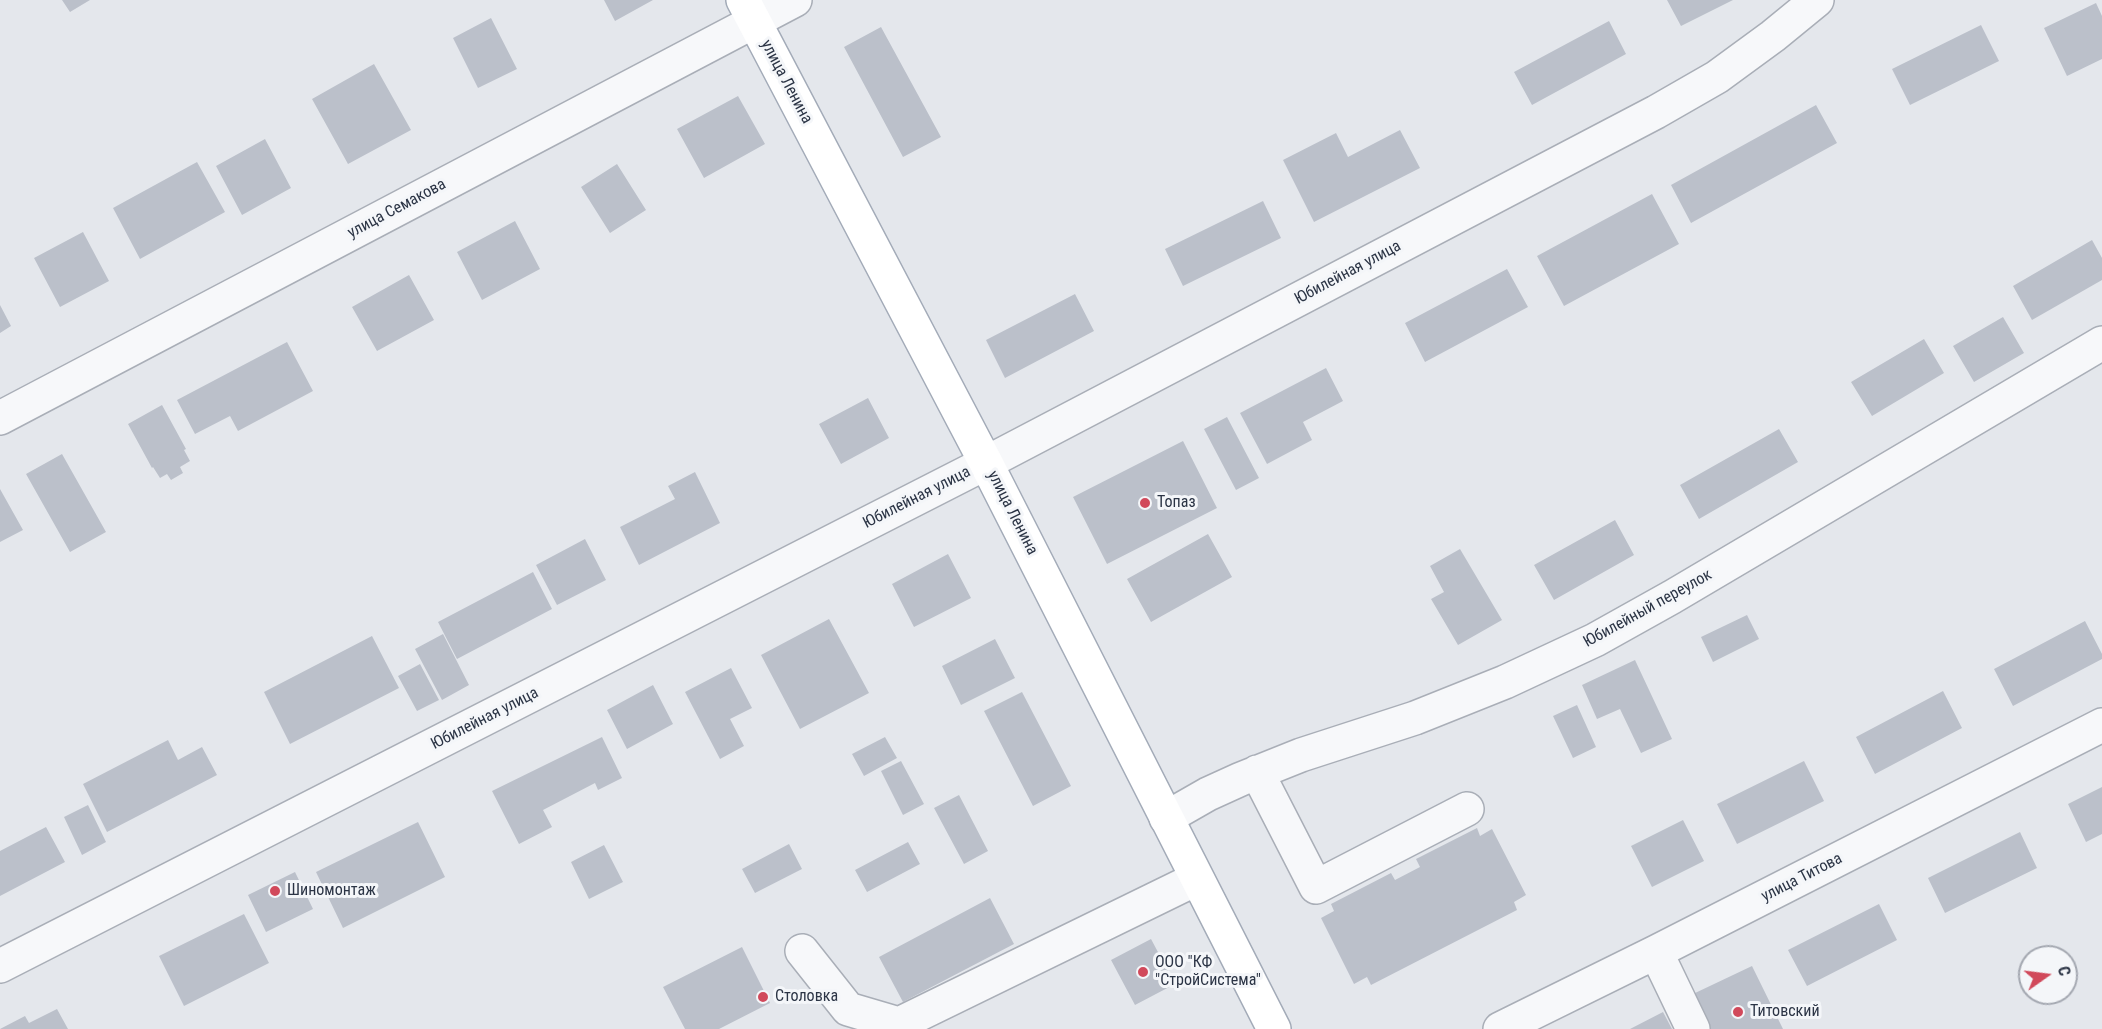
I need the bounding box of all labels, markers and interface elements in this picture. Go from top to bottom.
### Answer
street label: улица Ленина [756,37,816,127]
street label: улица Семакова [345,175,449,243]
street label: Юбилейная улица [1292,237,1404,309]
street label: Юбилейная улица [860,463,974,533]
street label: улица Ленина [983,468,1041,558]
place label: Топаз [1157,493,1196,513]
marker: Топаз [1138,496,1152,510]
street label: Юбилейный переулок [1580,566,1716,652]
street label: Юбилейная улица [428,684,542,754]
street label: улица Титова [1758,849,1846,907]
place label: Шиномонтаж [287,881,376,901]
marker: Шиномонтаж [268,884,282,898]
north arrow [2018,945,2078,1005]
place label: ООО "КФ "СтройСистема" [1155,953,1261,991]
text: С [2054,964,2074,978]
marker: ООО "КФ "СтройСистема" [1136,965,1150,979]
place label: Столовка [775,987,838,1007]
marker: Столовка [756,990,770,1004]
place label: Титовский [1750,1002,1820,1022]
marker: Титовский [1731,1005,1745,1019]

